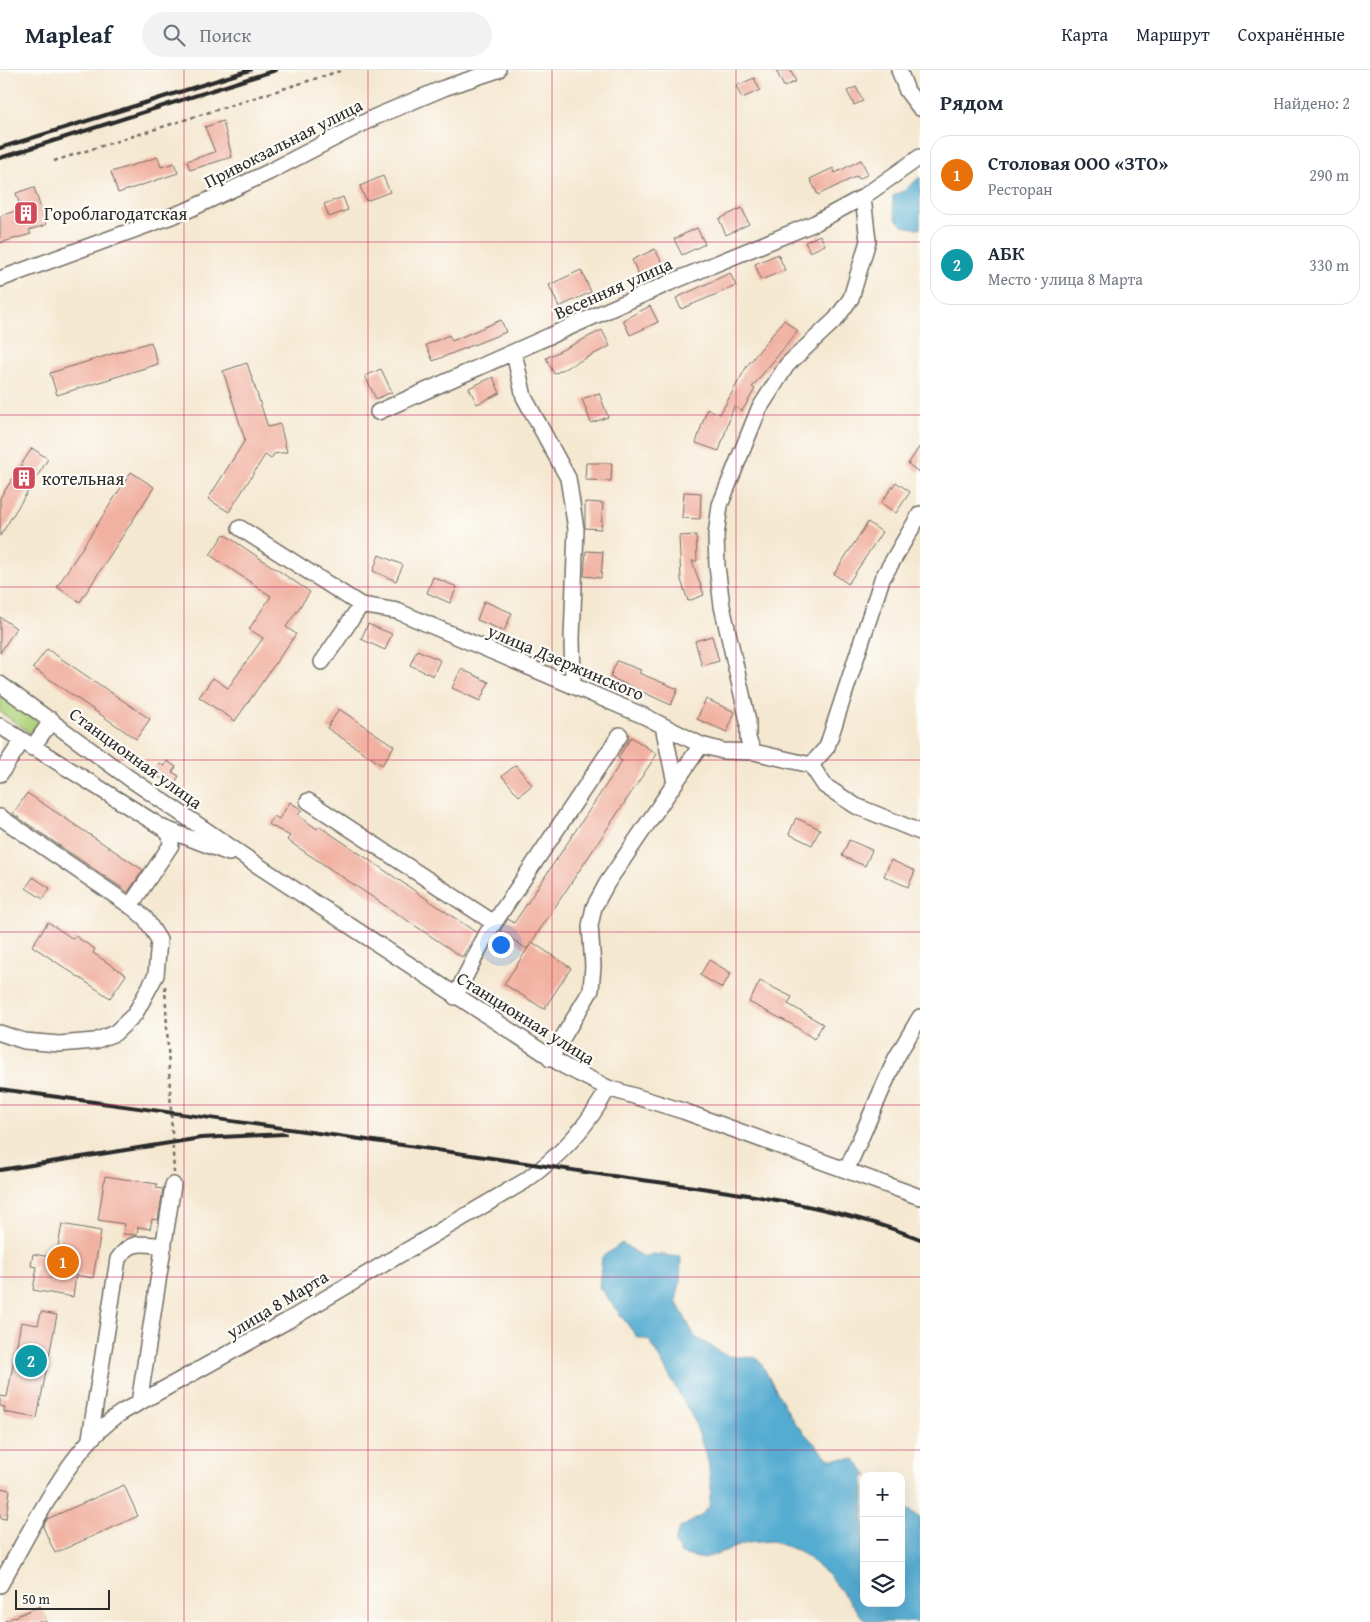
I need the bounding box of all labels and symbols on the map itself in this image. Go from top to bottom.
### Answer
street label: Привокзальная улица [199,91,367,195]
building icon: Гороблагодатская [13,200,39,226]
place label: Гороблагодатская [44,200,187,227]
street label: Весенняя улица [550,250,677,326]
building icon: котельная [11,465,37,491]
place label: котельная [42,465,124,492]
street label: улица Дзержинского [483,616,648,707]
street label: Станционная улица [64,700,208,816]
your location [488,932,514,958]
street label: Станционная улица [452,964,601,1072]
pin: 1 [47,1243,79,1281]
street label: улица 8 Марта [220,1263,334,1346]
pin: 2 [15,1342,47,1380]
scale bar [15,1587,110,1610]

